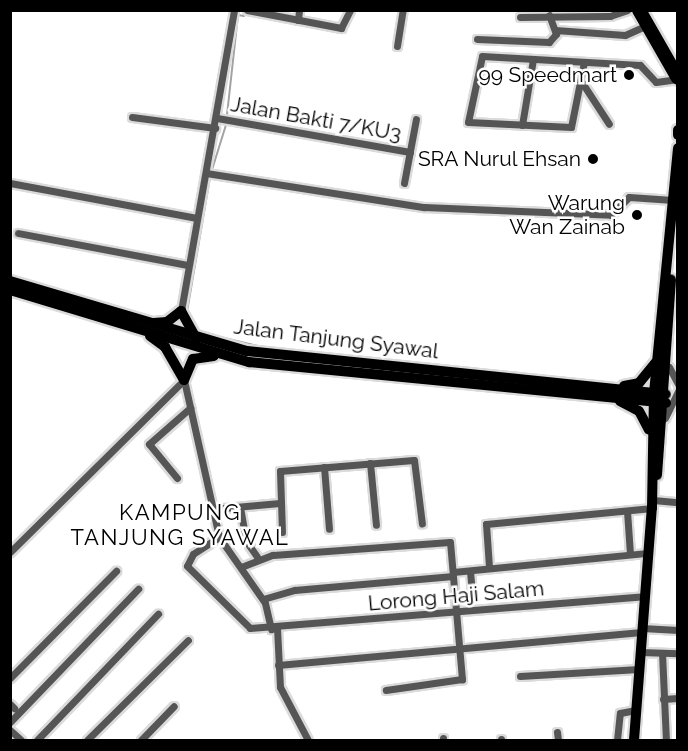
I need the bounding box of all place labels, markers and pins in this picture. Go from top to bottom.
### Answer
place label: 99 Speedmart [478,62,617,88]
marker: 99 Speedmart [622,68,636,82]
place label: SRA Nurul Ehsan [417,146,581,172]
marker: SRA Nurul Ehsan [586,152,600,166]
place label: Warung Wan Zainab [509,190,625,240]
marker: Warung Wan Zainab [630,208,644,222]

